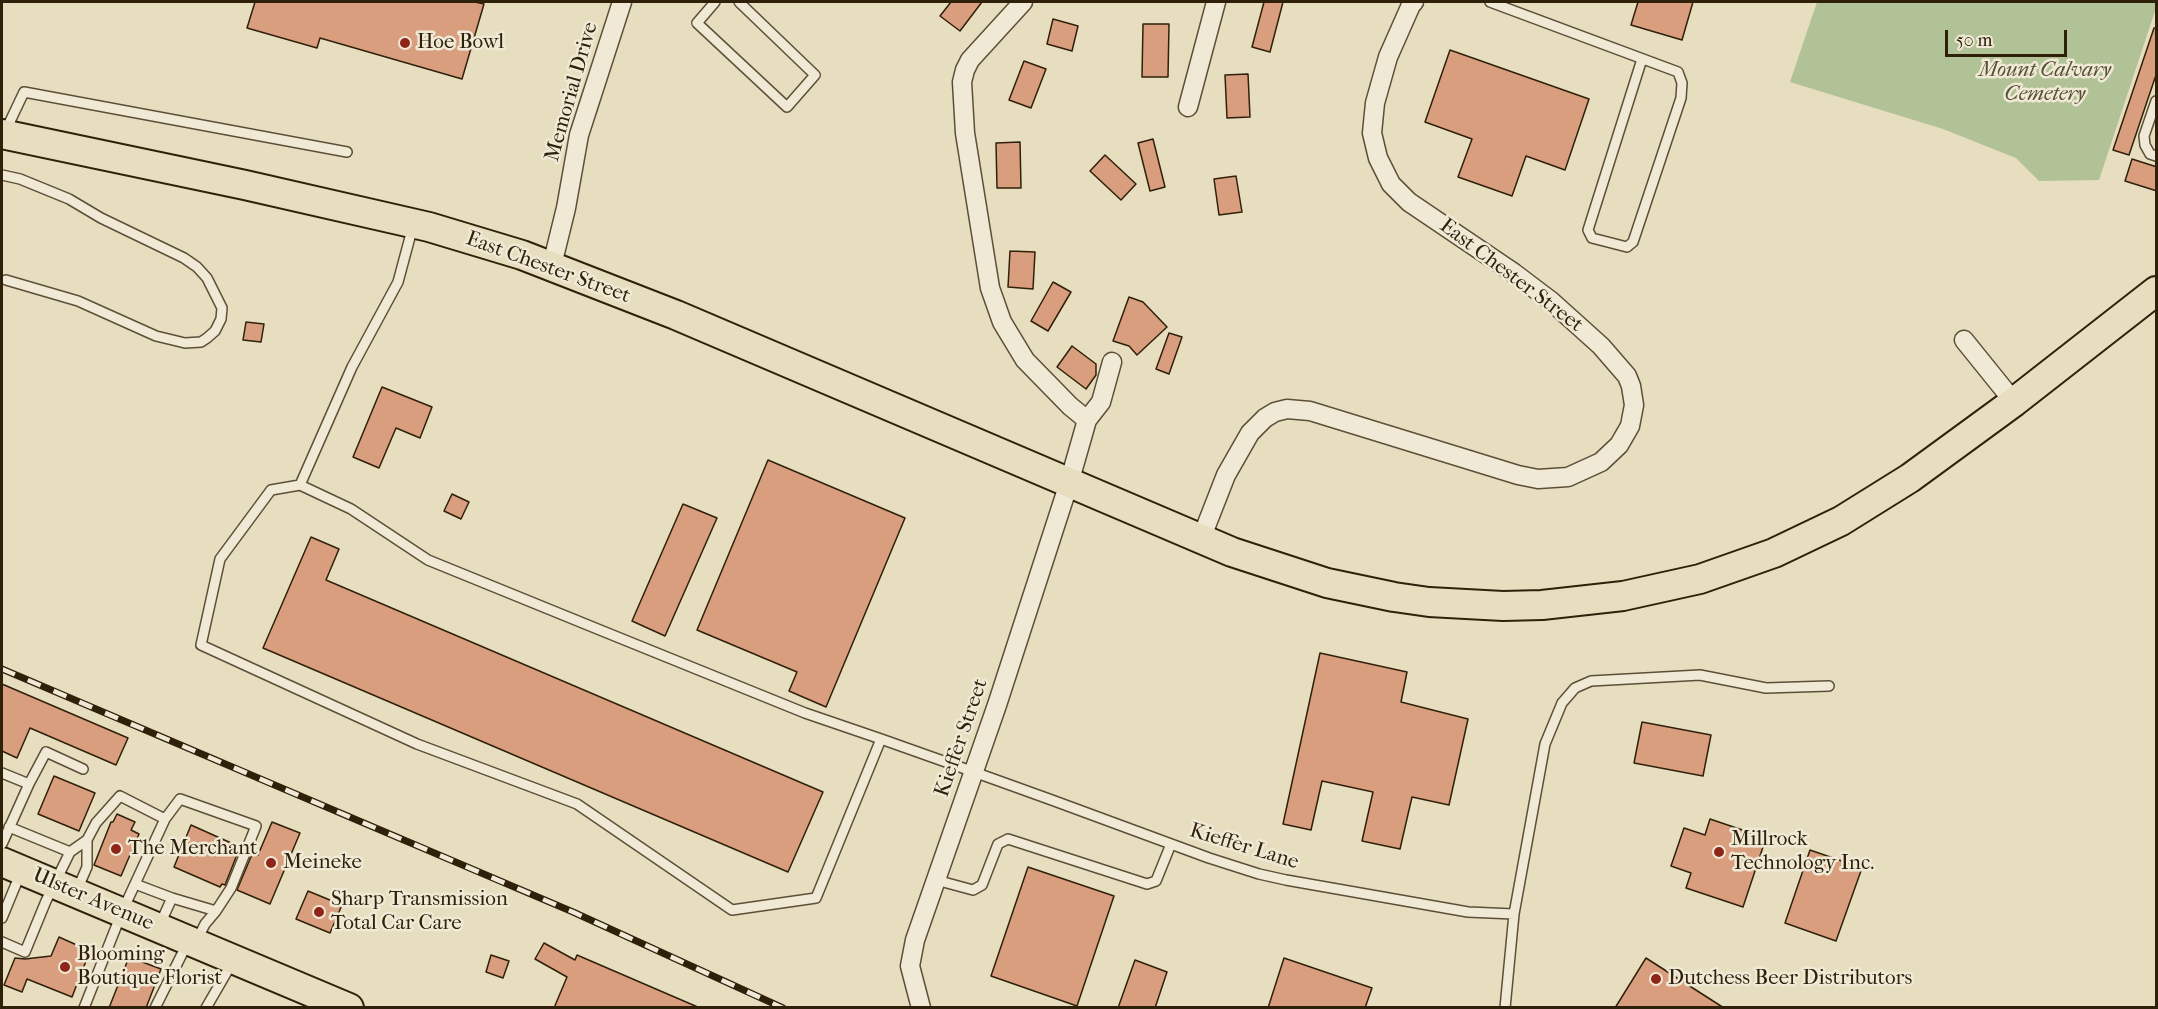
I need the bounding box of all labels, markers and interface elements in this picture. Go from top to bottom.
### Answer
scale bar [1948,18,2070,56]
street label: Memorial Drive [540,19,604,165]
place label: Hoe Bowl [417,30,504,56]
text: 50 m [1956,30,1992,51]
marker: Hoe Bowl [398,36,412,50]
park label: Mount Calvary Cemetery [1979,58,2111,108]
street label: East Chester Street [1434,214,1588,338]
street label: East Chester Street [462,227,634,309]
street label: Kieffer Street [930,676,994,800]
street label: Kieffer Lane [1186,818,1302,876]
place label: Millrock Technology Inc. [1731,827,1874,877]
place label: The Merchant [128,836,258,862]
marker: The Merchant [109,842,123,856]
marker: Millrock Technology Inc. [1712,845,1726,859]
place label: Meineke [283,850,362,876]
marker: Meineke [264,856,278,870]
street label: Ulster Avenue [29,863,157,937]
place label: Sharp Transmission Total Car Care [331,887,508,937]
marker: Sharp Transmission Total Car Care [312,905,326,919]
place label: Blooming Boutique Florist [77,942,222,992]
marker: Blooming Boutique Florist [58,960,72,974]
place label: Dutchess Beer Distributors [1668,966,1912,992]
marker: Dutchess Beer Distributors [1649,972,1663,986]

